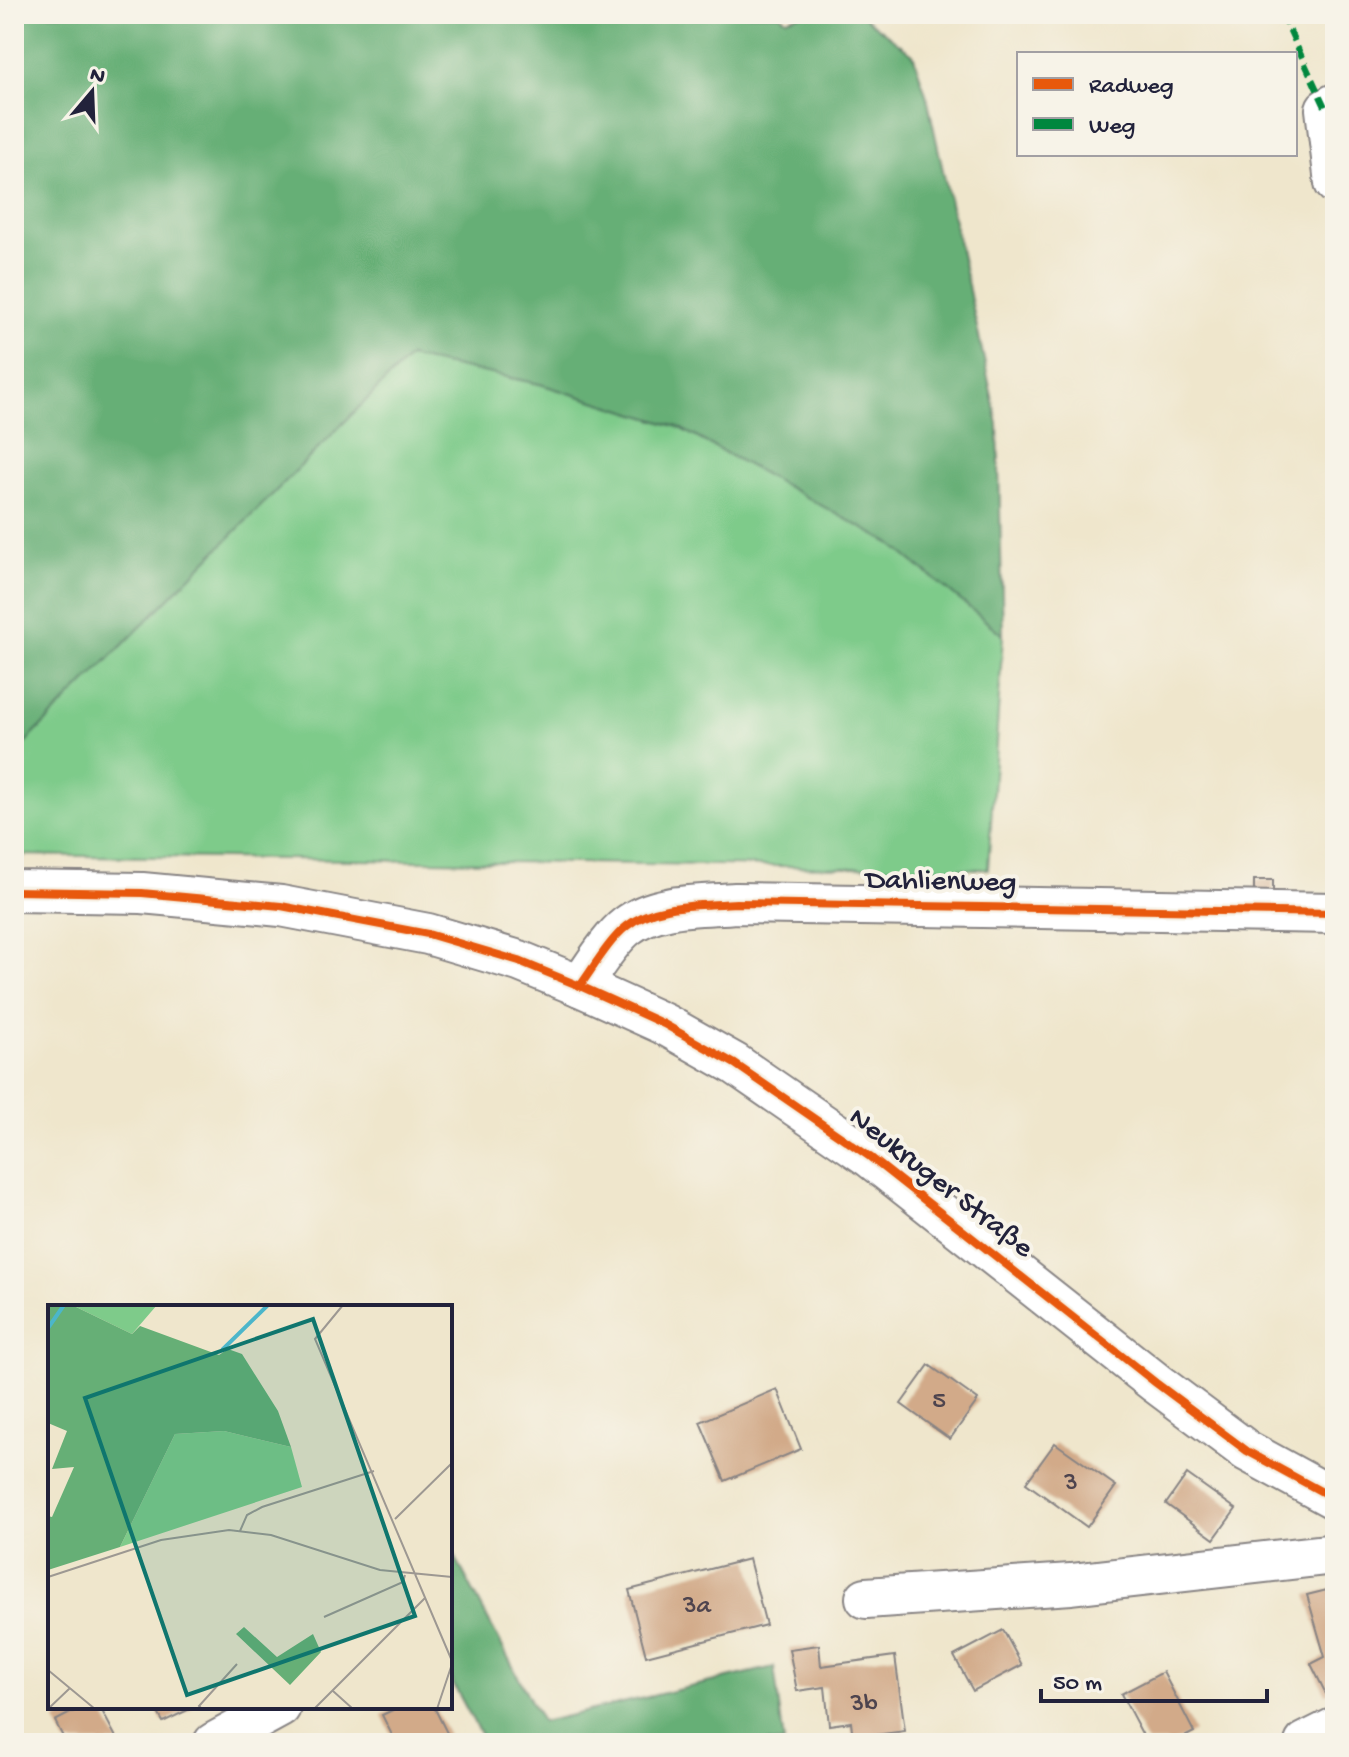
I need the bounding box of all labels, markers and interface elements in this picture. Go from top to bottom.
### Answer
north arrow [52,52,132,132]
legend [1017,52,1297,156]
text: N [86,62,108,92]
text: Radweg [1089,73,1174,102]
text: Weg [1089,113,1135,142]
street label: Dahlienweg [863,864,1017,902]
street label: Neukruger Straße [841,1101,1040,1267]
inset map [48,1305,452,1709]
house number: 5 [932,1387,946,1418]
house number: 3 [1063,1469,1078,1500]
house number: 3a [682,1592,713,1623]
scale bar [1041,1653,1267,1703]
text: 50 m [1053,1670,1102,1699]
house number: 3b [849,1690,878,1721]

